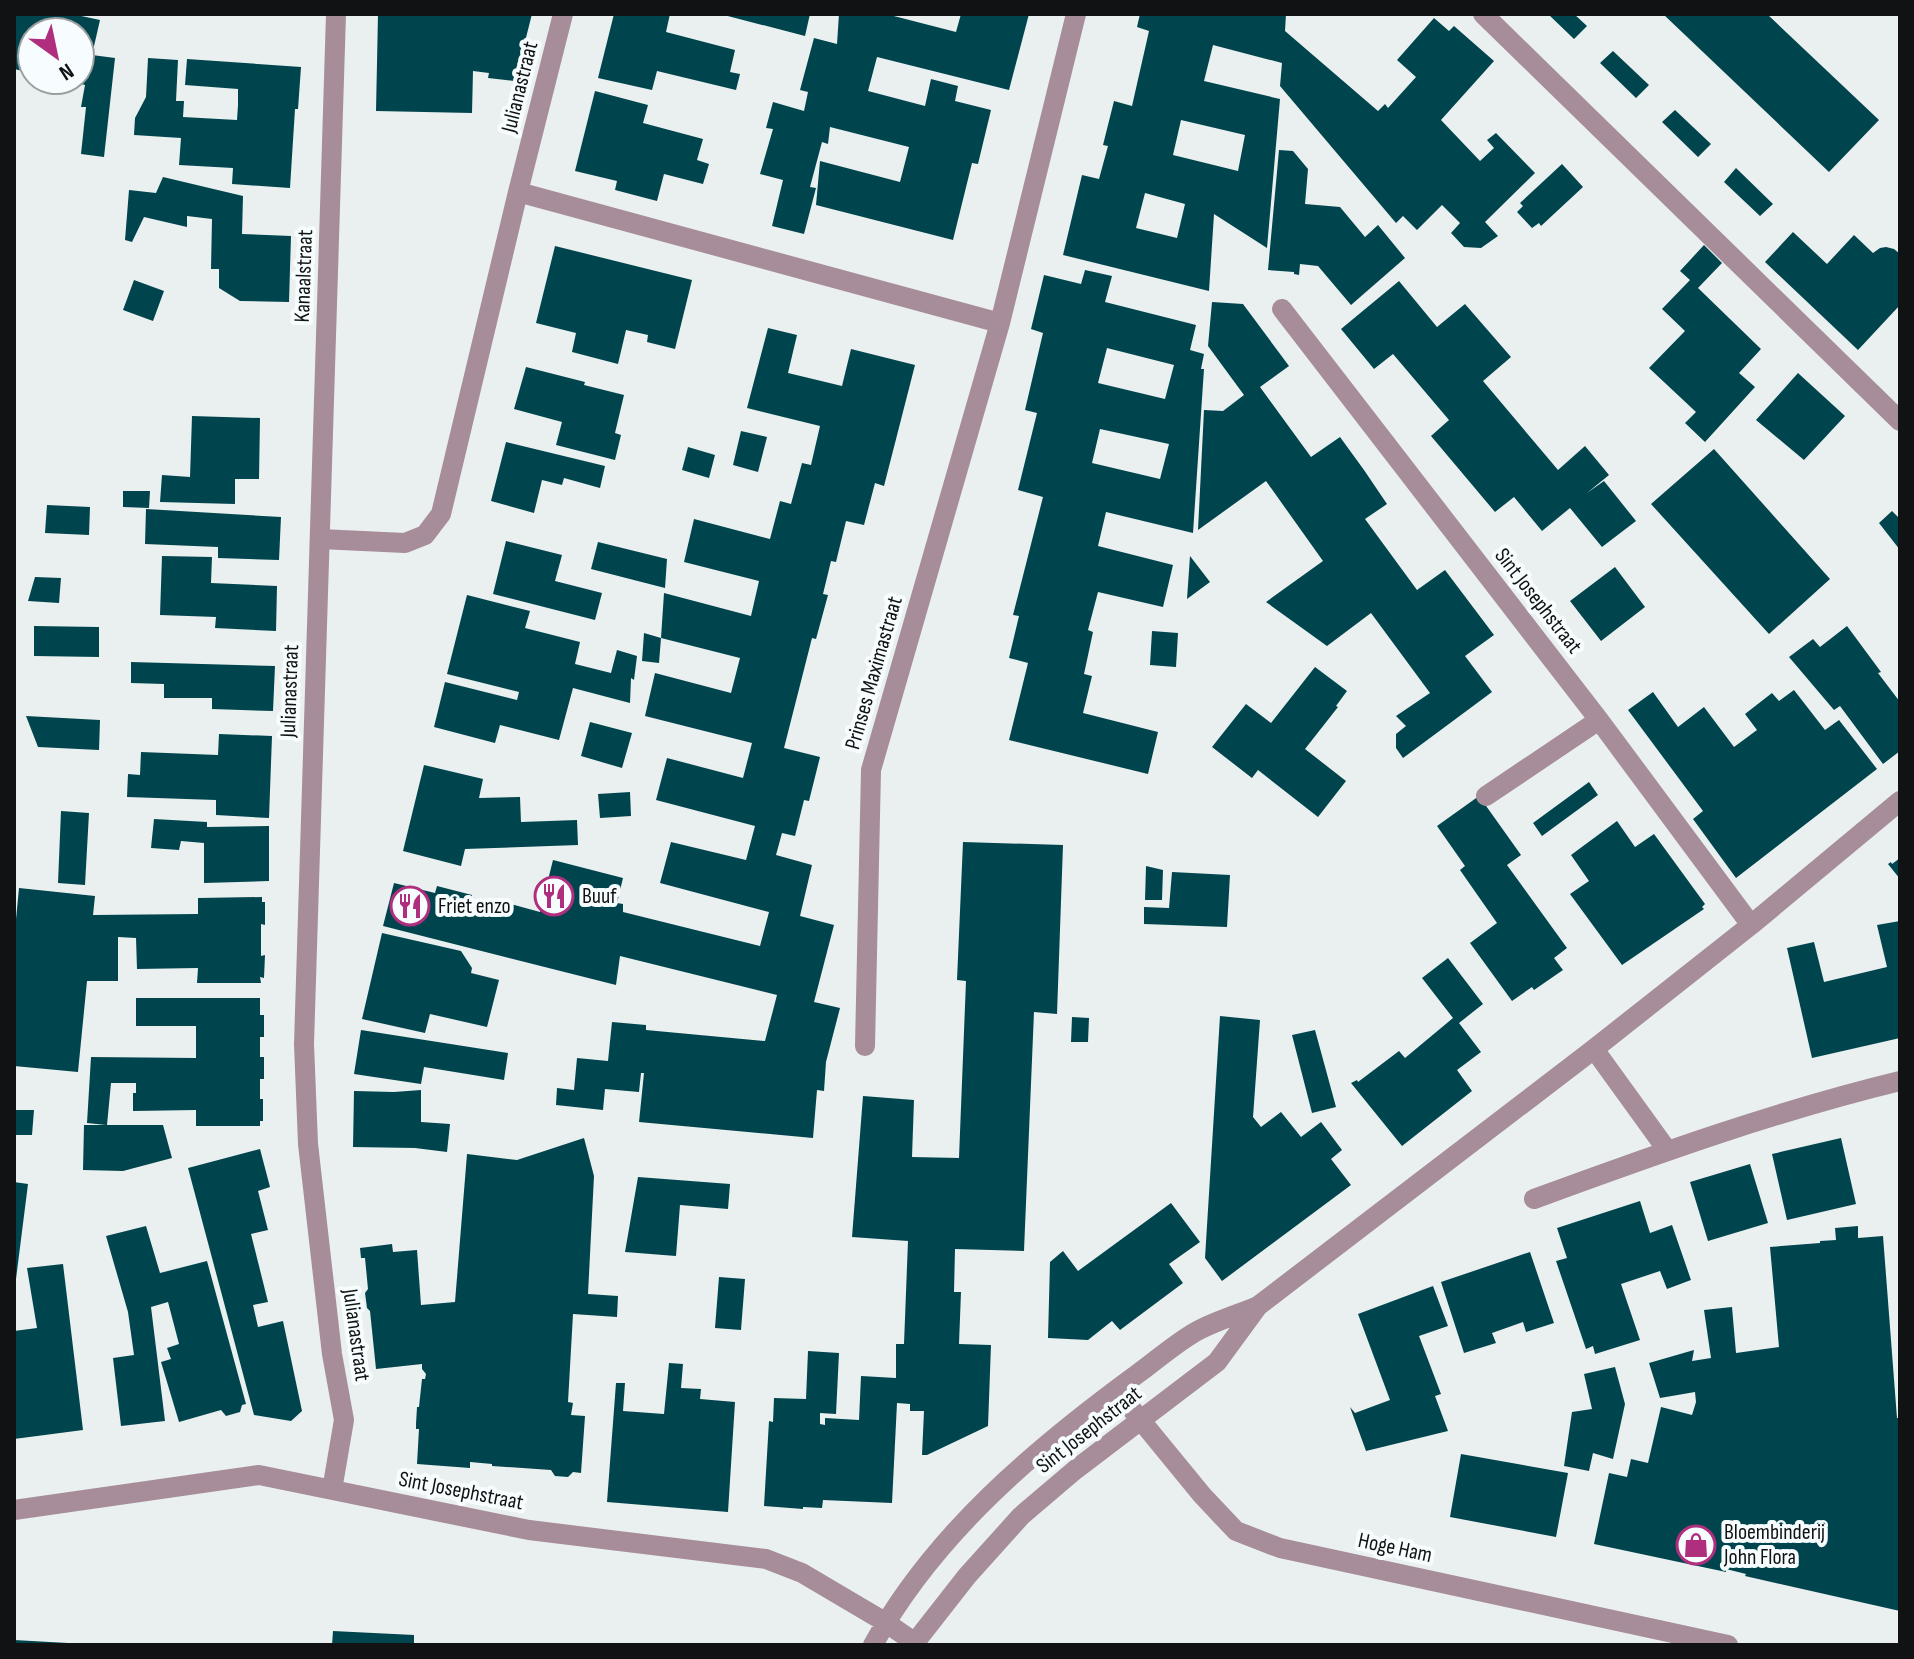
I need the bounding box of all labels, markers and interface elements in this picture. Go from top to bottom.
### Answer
north arrow [16,16,96,96]
street label: Julianastraat [495,38,544,136]
text: N [54,57,78,86]
street label: Kanaalstraat [289,229,319,323]
street label: Sint Josephstraat [1488,543,1588,659]
street label: Prinses Maximastraat [839,593,909,753]
street label: Julianastraat [275,644,305,739]
restaurant icon: Buuf [533,875,575,917]
place label: Buuf [582,883,617,910]
restaurant icon: Friet enzo [389,885,431,927]
place label: Friet enzo [438,893,511,920]
street label: Julianastraat [336,1286,376,1383]
street label: Sint Josephstraat [1031,1380,1147,1480]
street label: Sint Josephstraat [396,1466,526,1516]
place label: Bloembinderij John Flora [1723,1519,1825,1571]
shop icon: Bloembinderij John Flora [1675,1524,1717,1566]
street label: Hoge Ham [1355,1527,1435,1569]

